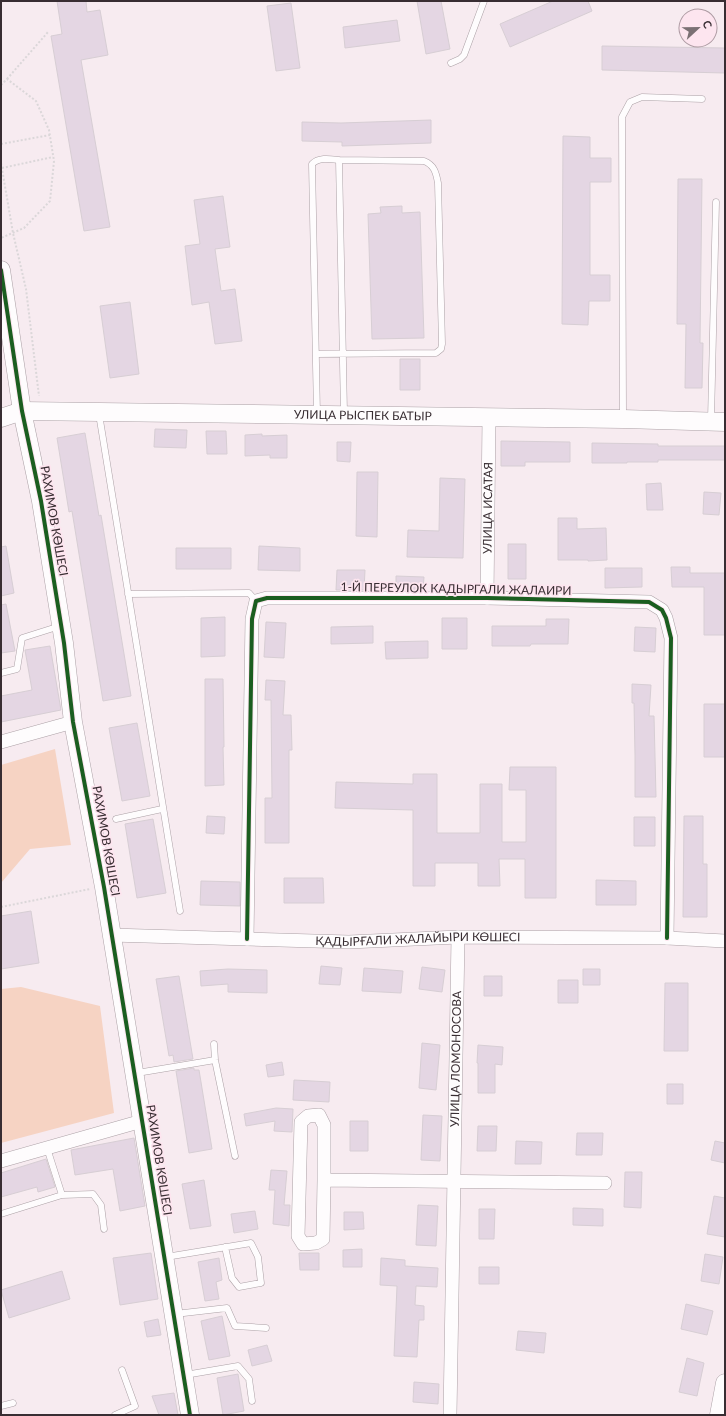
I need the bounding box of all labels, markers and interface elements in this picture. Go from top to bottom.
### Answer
north arrow [678,8,718,48]
text: С [700,18,715,31]
street label: УЛИЦА РЫСПЕК БАТЫР [294,407,432,423]
street label: УЛИЦА ИСАТАЯ [479,462,496,554]
street label: РАХИМОВ КӨШЕСІ [37,465,72,577]
street label: 1-Й ПЕРЕУЛОК КАДЫРГАЛИ ЖАЛАИРИ [340,579,572,598]
street label: РАХИМОВ КӨШЕСІ [89,785,124,897]
street label: ҚАДЫРҒАЛИ ЖАЛАЙЫРИ КӨШЕСІ [315,929,520,949]
street label: УЛИЦА ЛОМОНОСОВА [447,990,464,1127]
street label: РАХИМОВ КӨШЕСІ [143,1104,176,1216]

